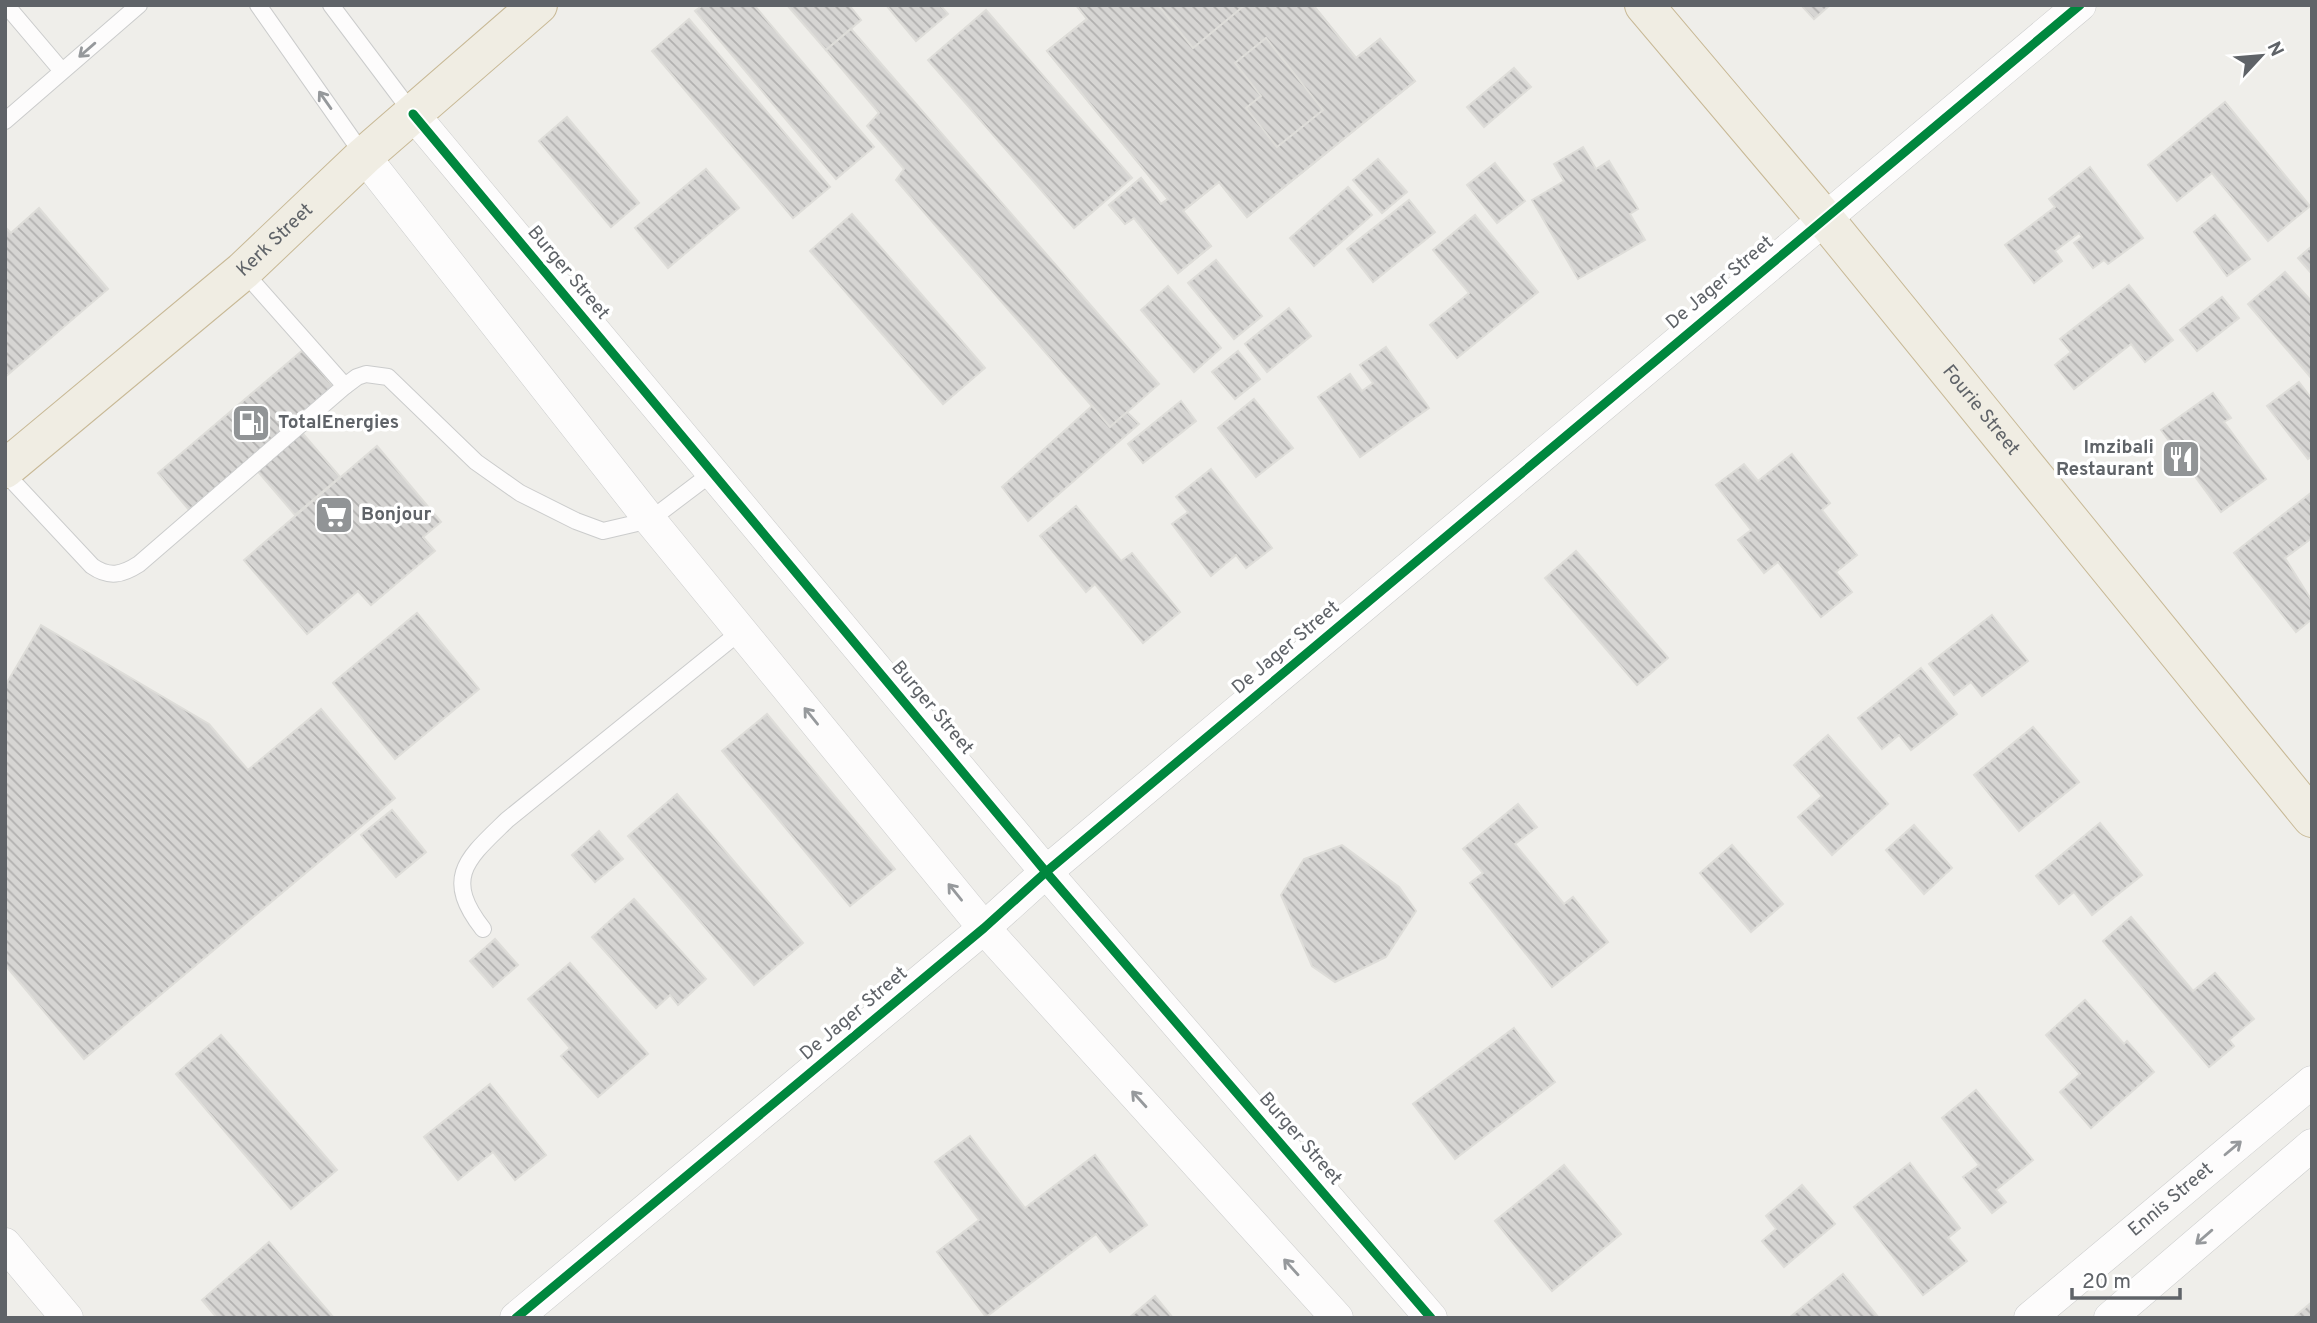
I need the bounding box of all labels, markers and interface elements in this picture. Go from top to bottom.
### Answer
north arrow [2226,21,2296,91]
text: N [2261,38,2288,61]
one-way arrow [78,42,96,58]
one-way arrow [317,91,332,110]
street label: Kerk Street [232,198,319,282]
street label: Burger Street [522,221,614,325]
street label: De Jager Street [1661,231,1779,335]
street label: Fourie Street [1937,360,2025,461]
fuel station icon: TotalEnergies [230,402,272,444]
place label: TotalEnergies [278,411,399,435]
place label: Imzibali Restaurant [2056,436,2154,482]
restaurant icon: Imzibali Restaurant [2160,438,2202,480]
supermarket icon: Bonjour [313,494,355,536]
place label: Bonjour [361,503,431,527]
street label: De Jager Street [1227,596,1345,700]
street label: Burger Street [886,656,978,760]
one-way arrow [803,708,818,726]
one-way arrow [947,884,962,902]
street label: De Jager Street [795,962,913,1066]
street label: Burger Street [1253,1088,1347,1190]
one-way arrow [1130,1091,1147,1108]
one-way arrow [2223,1140,2241,1156]
street label: Ennis Street [2124,1157,2219,1242]
one-way arrow [2195,1229,2213,1245]
scale bar [2072,1256,2180,1300]
one-way arrow [1283,1259,1300,1276]
text: 20 m [2082,1269,2131,1296]

